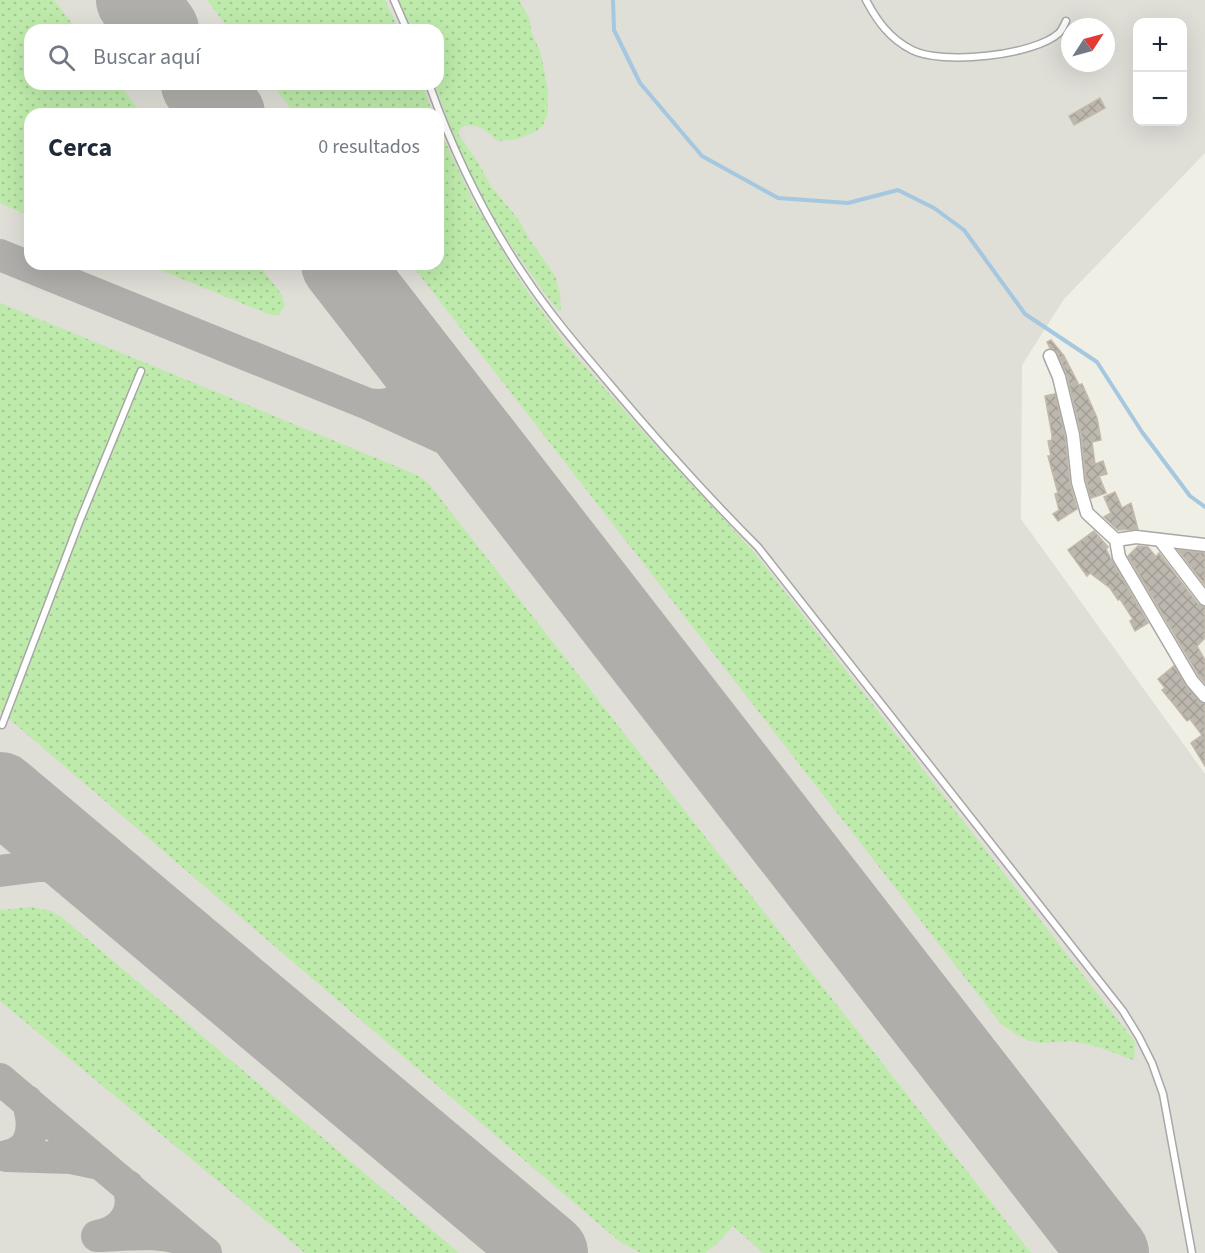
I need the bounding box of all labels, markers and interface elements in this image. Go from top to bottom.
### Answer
north arrow [1061,18,1115,72]
map controls [1133,18,1187,126]
button: + [1133,18,1187,72]
search box [24,24,444,90]
icon: search [45,41,78,74]
text: Buscar aquí [93,41,201,73]
button: − [1133,72,1187,126]
text: Cerca [48,129,112,166]
text: 0 resultados [318,133,420,161]

